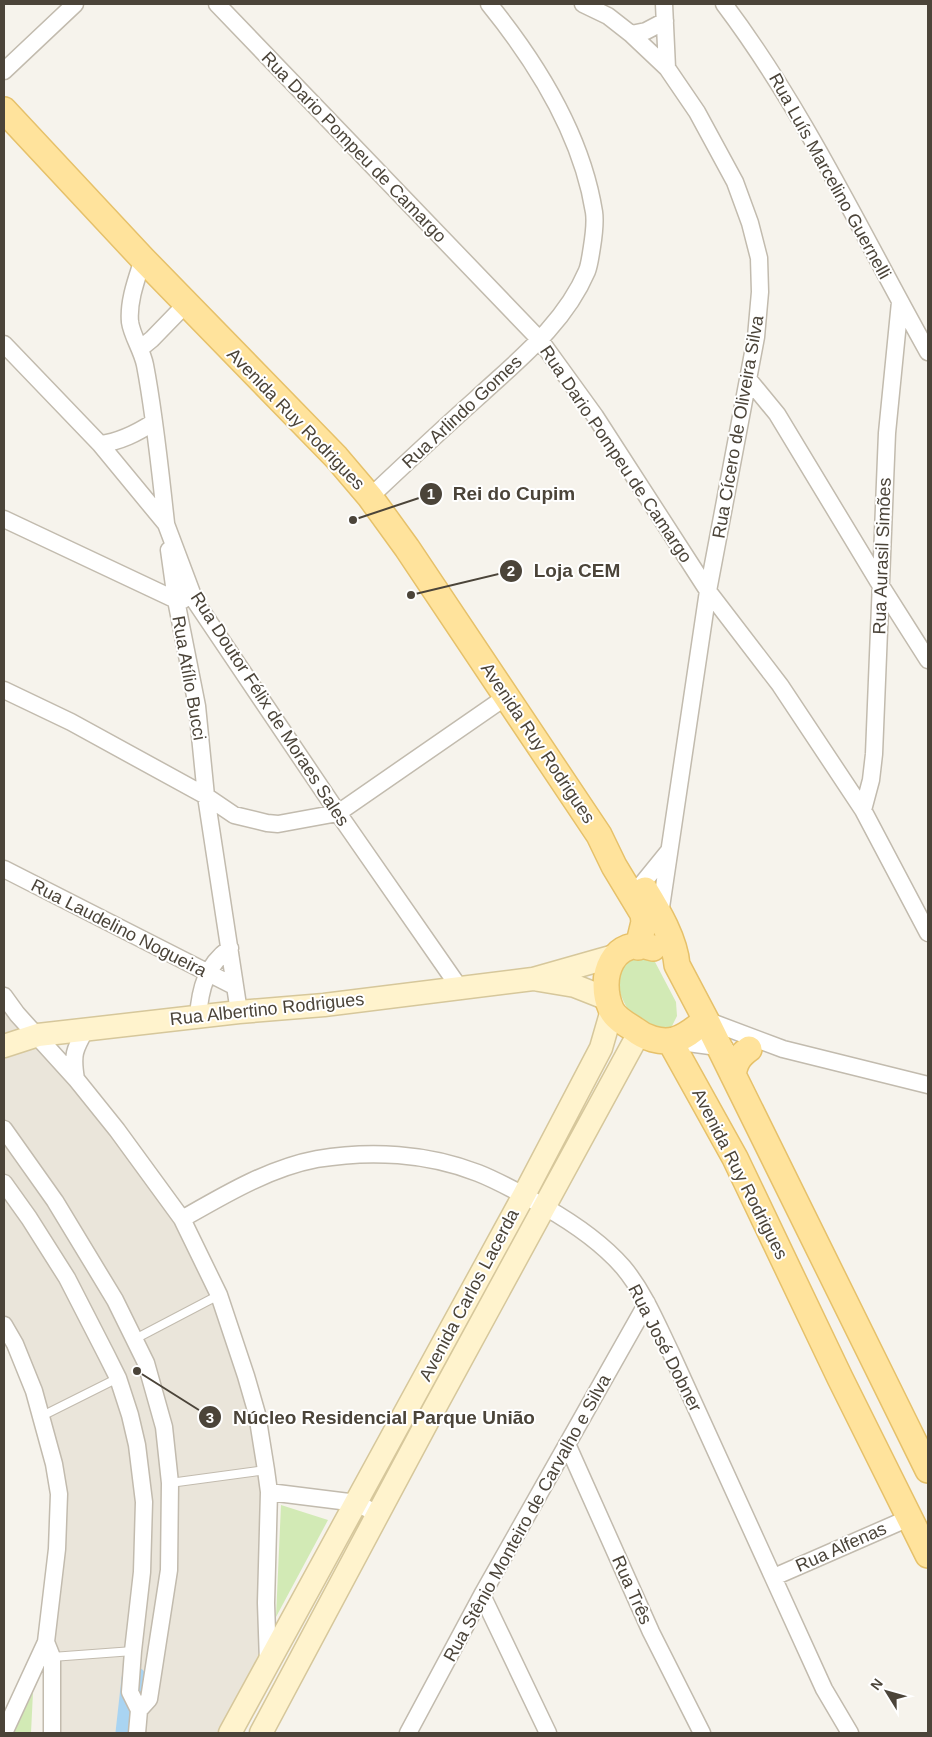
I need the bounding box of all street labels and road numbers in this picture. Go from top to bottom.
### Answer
street label: Rua Dario Pompeu de Camargo [257,48,451,246]
street label: Rua Luís Marcelino Guernelli [765,70,895,282]
street label: Rua Cícero de Oliveira Silva [709,313,768,540]
street label: Rua Dario Pompeu de Camargo [536,342,696,566]
street label: Avenida Ruy Rodrigues [223,344,369,494]
street label: Rua Arlindo Gomes [398,351,526,473]
street label: Rua Aurasil Simões [869,477,895,635]
street label: Rua Doutor Félix de Moraes Sales [187,588,353,830]
street label: Rua Atílio Bucci [168,614,210,742]
street label: Avenida Ruy Rodrigues [477,659,599,827]
street label: Rua Laudelino Nogueira [28,875,211,981]
street label: Rua Albertino Rodrigues [169,989,365,1029]
street label: Avenida Ruy Rodrigues [688,1085,792,1263]
street label: Avenida Carlos Lacerda [415,1205,523,1384]
street label: Rua José Dobner [624,1281,706,1415]
street label: Rua Stênio Monteiro de Carvalho e Silva [439,1370,615,1665]
street label: Rua Alfenas [793,1518,889,1576]
street label: Rua Três [608,1553,656,1627]

